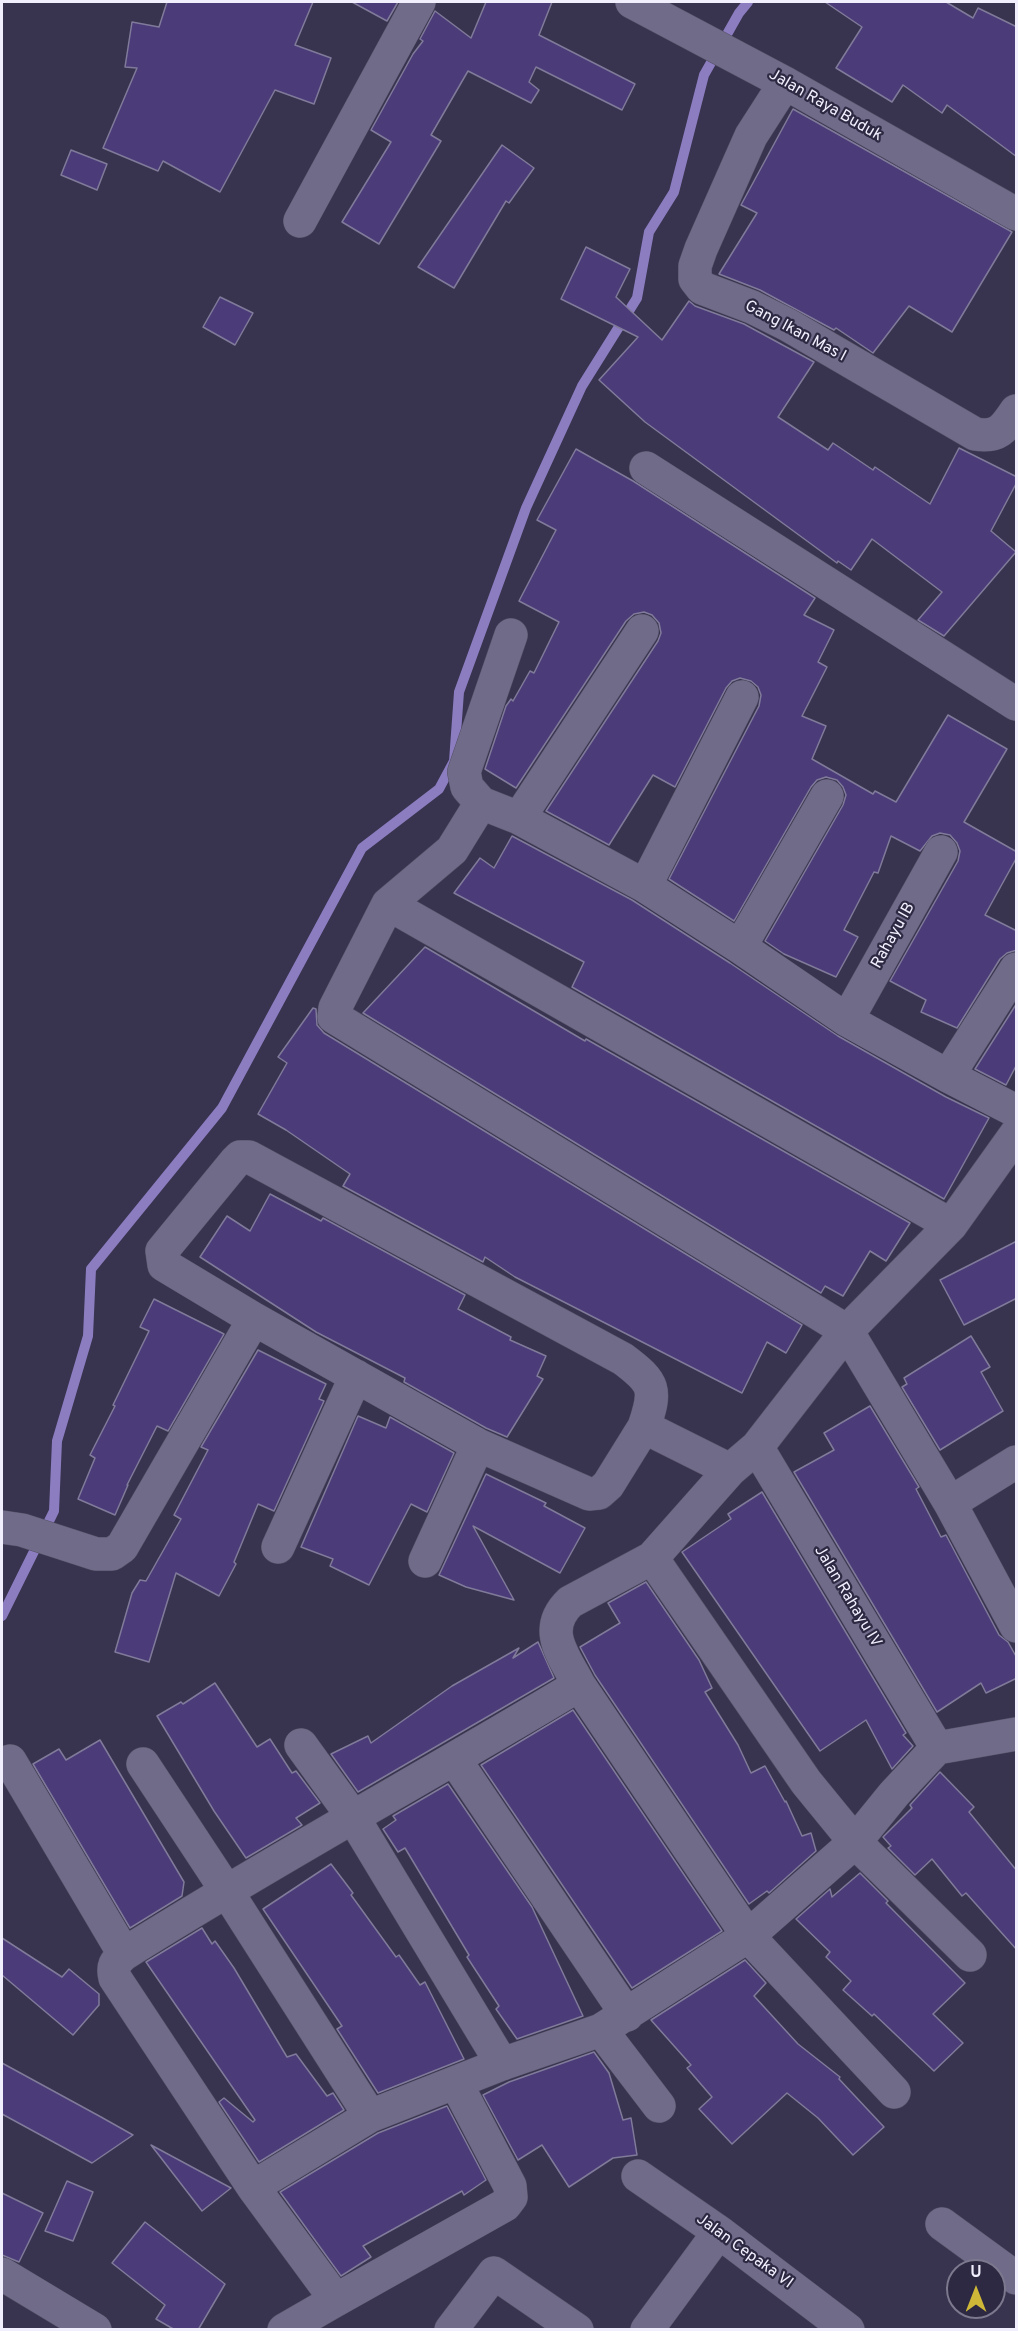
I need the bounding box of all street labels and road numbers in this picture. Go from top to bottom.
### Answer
street label: Jalan Raya Buduk [765,66,885,146]
street label: Gang Ikan Mas I [741,297,849,367]
street label: Rahayu IB [868,900,920,972]
street label: Jalan Rahayu IV [809,1543,885,1651]
street label: Jalan Cepaka VI [692,2210,796,2294]

